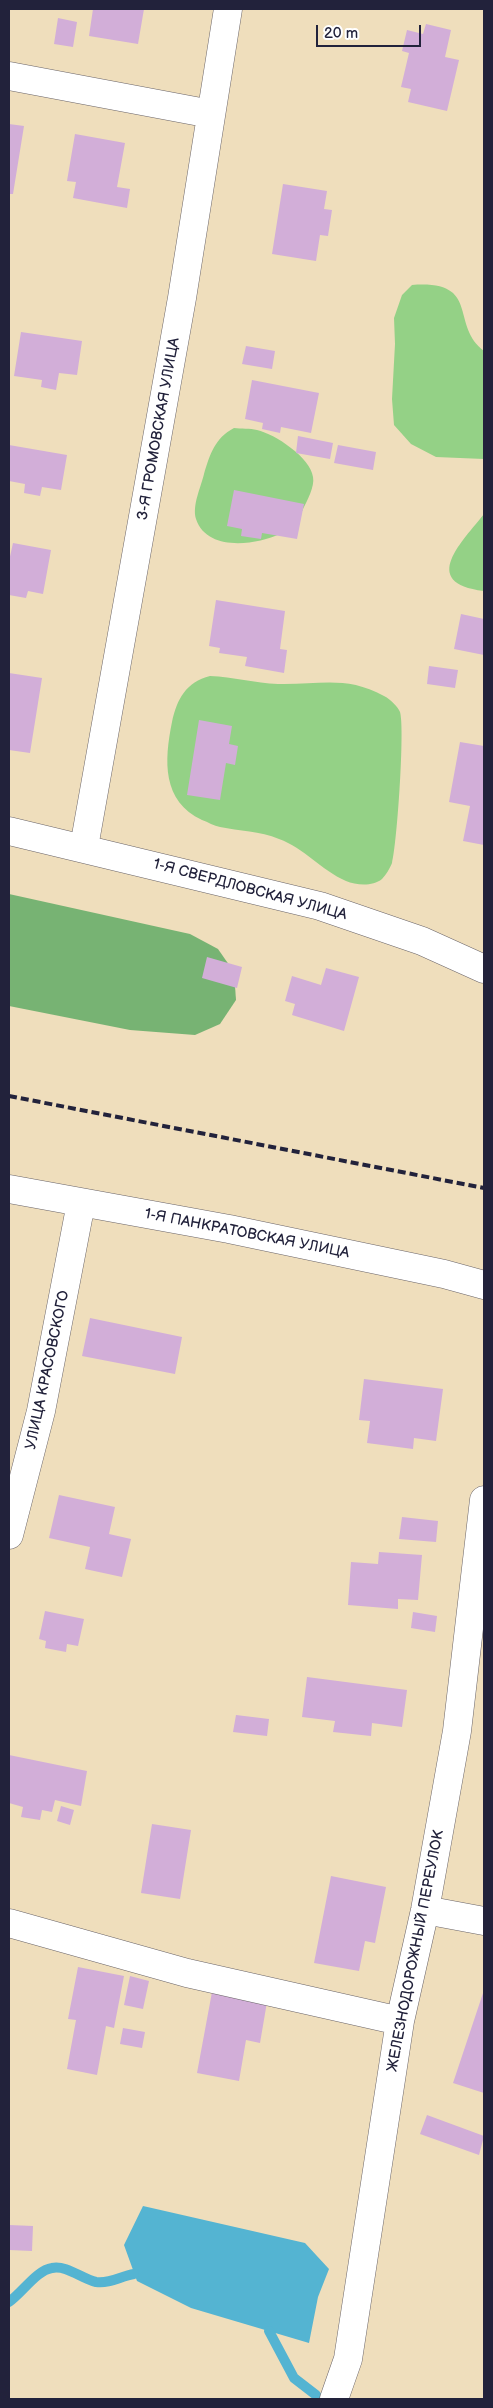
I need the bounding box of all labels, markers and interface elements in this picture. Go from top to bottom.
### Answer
scale bar [318,15,423,47]
text: 20 m [324,24,358,43]
street label: 3-Я ГРОМОВСКАЯ УЛИЦА [134,336,184,522]
street label: 1-Я СВЕРДЛОВСКАЯ УЛИЦА [151,855,349,925]
street label: 1-Я ПАНКРАТОВСКАЯ УЛИЦА [143,1205,351,1263]
street label: УЛИЦА КРАСОВСКОГО [22,1289,74,1451]
street label: ЖЕЛЕЗНОДОРОЖНЫЙ ПЕРЕУЛОК [384,1828,448,2074]

